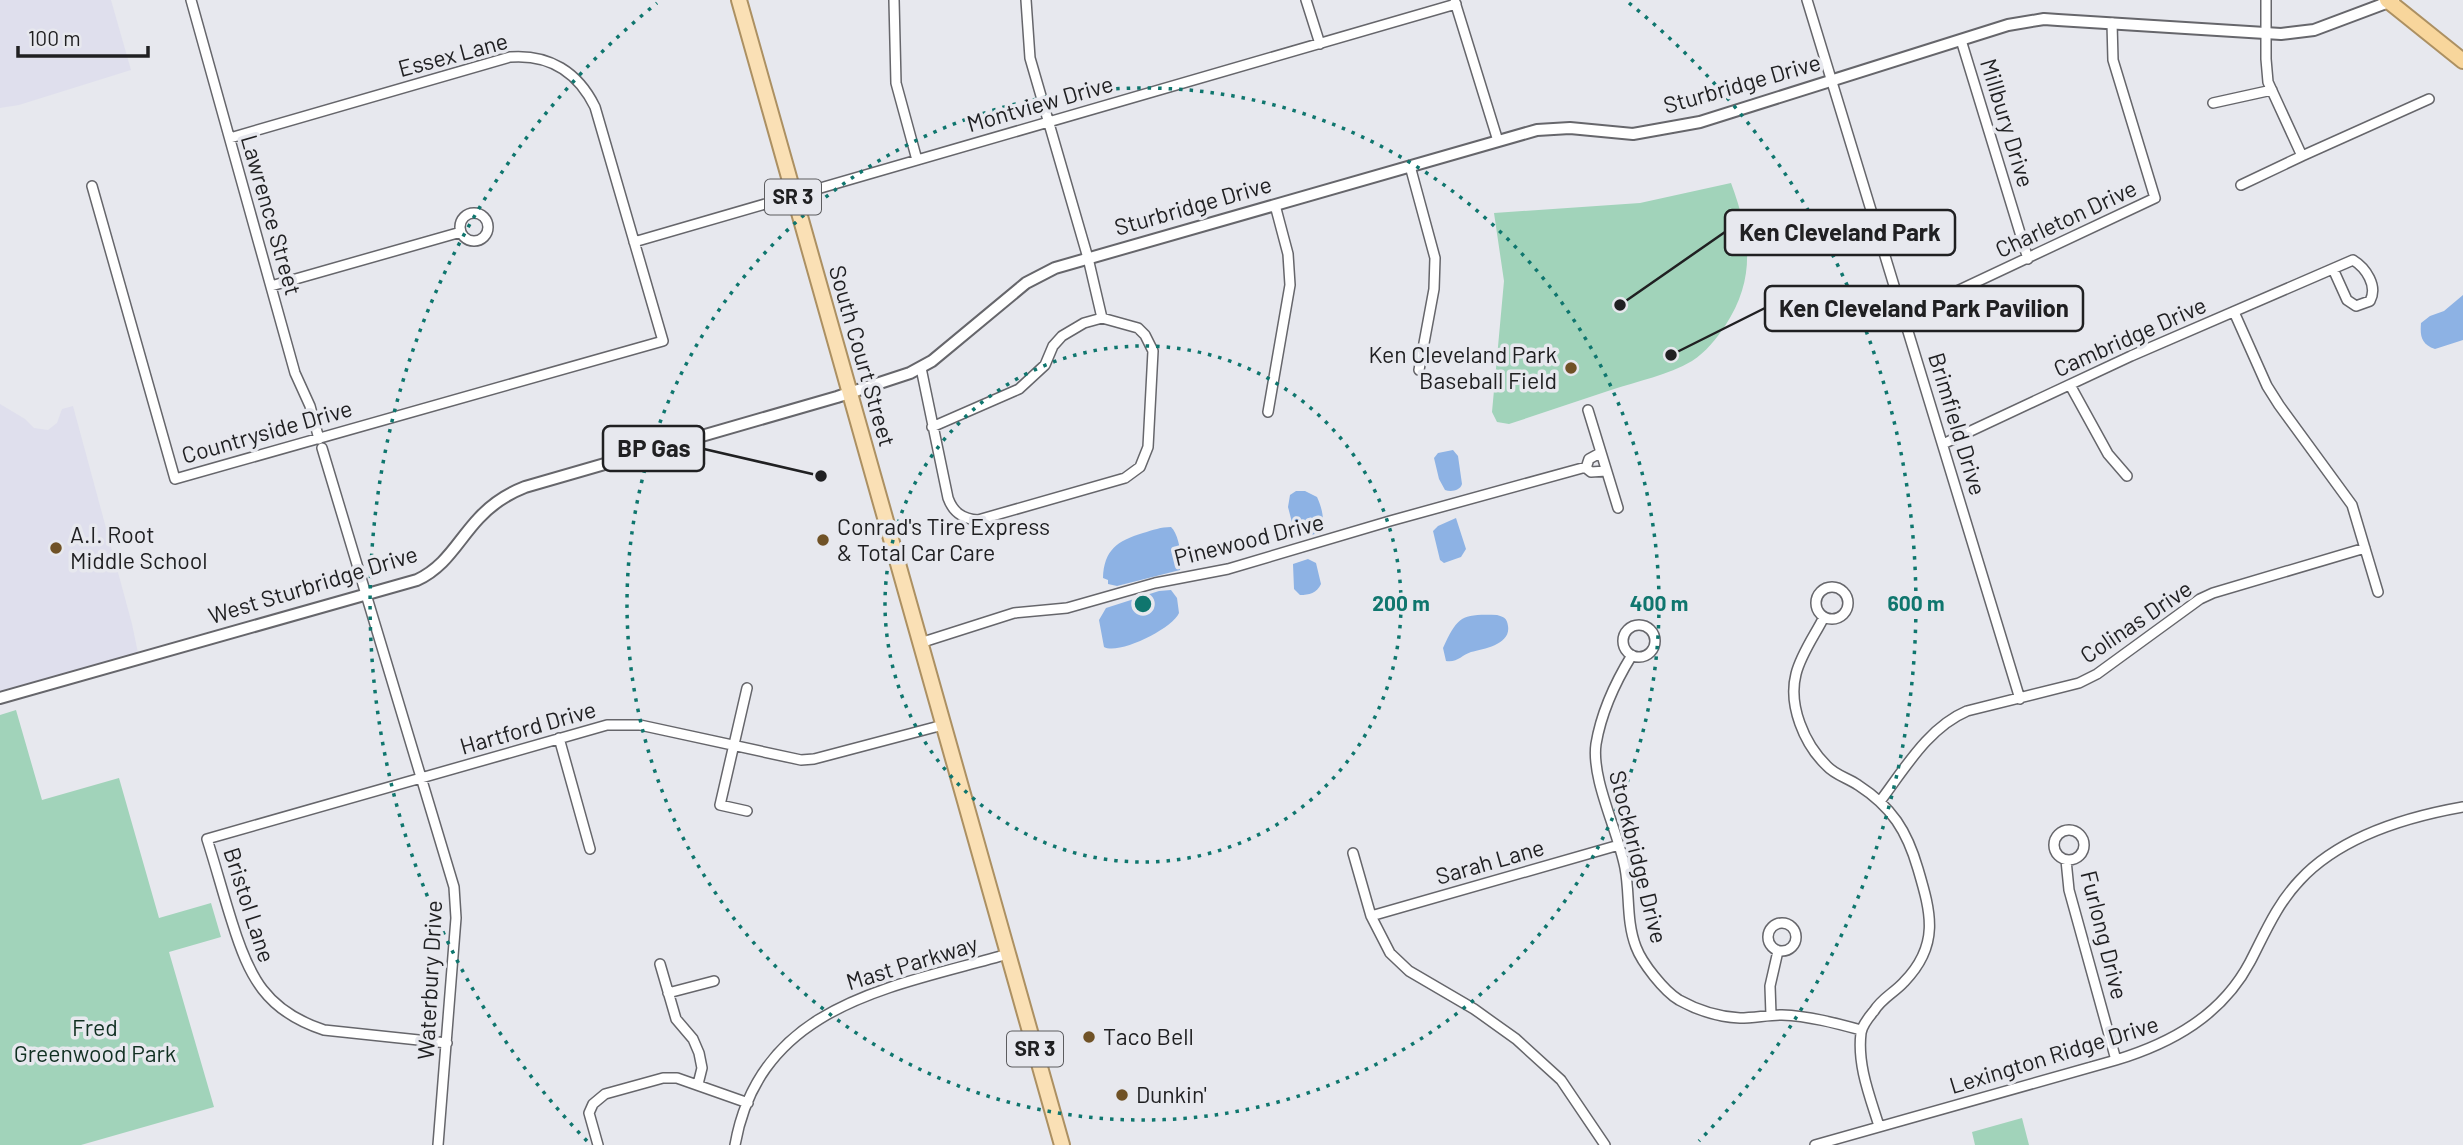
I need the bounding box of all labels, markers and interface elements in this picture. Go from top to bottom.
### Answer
scale bar [18,14,147,58]
text: 100 m [28,25,81,50]
street label: Essex Lane [395,26,511,82]
street label: Sturbridge Drive [1660,47,1824,119]
street label: Millbury Drive [1975,55,2041,191]
street label: Montview Drive [963,69,1116,137]
street label: Lawrence Street [236,131,308,298]
street label: Sturbridge Drive [1111,169,1275,241]
street label: Charleton Drive [1990,173,2141,263]
road number: SR 3 [765,180,821,214]
callout: Ken Cleveland Park [1725,210,1955,255]
text: Ken Cleveland Park [1739,217,1941,246]
street label: South Court Street [824,262,902,449]
callout: Ken Cleveland Park Pavilion [1765,286,2083,331]
street label: Cambridge Drive [2049,290,2210,382]
text: Ken Cleveland Park Pavilion [1779,293,2069,322]
place label: Ken Cleveland Park Baseball Field [1368,340,1557,394]
street label: Brimfield Drive [1923,349,1993,498]
marker: Ken Cleveland Park Baseball Field [1563,360,1579,376]
street label: Countryside Drive [178,393,355,469]
callout: BP Gas [603,426,704,471]
text: BP Gas [617,433,691,462]
street label: Pinewood Drive [1171,507,1327,571]
place label: Conrad's Tire Express & Total Car Care [837,512,1050,566]
place label: A.I. Root Middle School [70,520,208,574]
marker: Conrad's Tire Express & Total Car Care [815,532,831,548]
street label: West Sturbridge Drive [205,539,421,629]
marker: A.I. Root Middle School [48,540,64,556]
street label: Colinas Drive [2074,574,2197,669]
text: 200 m [1372,590,1430,615]
text: 400 m [1630,590,1688,615]
text: 600 m [1888,590,1944,615]
centre of rings [1131,592,1155,616]
street label: Hartford Drive [456,694,599,760]
street label: Stockbridge Drive [1604,767,1674,946]
street label: Sarah Lane [1432,832,1547,890]
street label: Bristol Lane [218,844,282,966]
street label: Furlong Drive [2075,867,2134,1002]
street label: Waterbury Drive [411,899,447,1060]
street label: Mast Parkway [843,929,981,995]
street label: Lexington Ridge Drive [1946,1009,2162,1099]
park label: Fred Greenwood Park [14,1013,176,1067]
place label: Taco Bell [1103,1022,1194,1050]
marker: Taco Bell [1081,1029,1097,1045]
road number: SR 3 [1007,1032,1063,1066]
place label: Dunkin' [1136,1080,1207,1108]
marker: Dunkin' [1114,1087,1130,1103]

